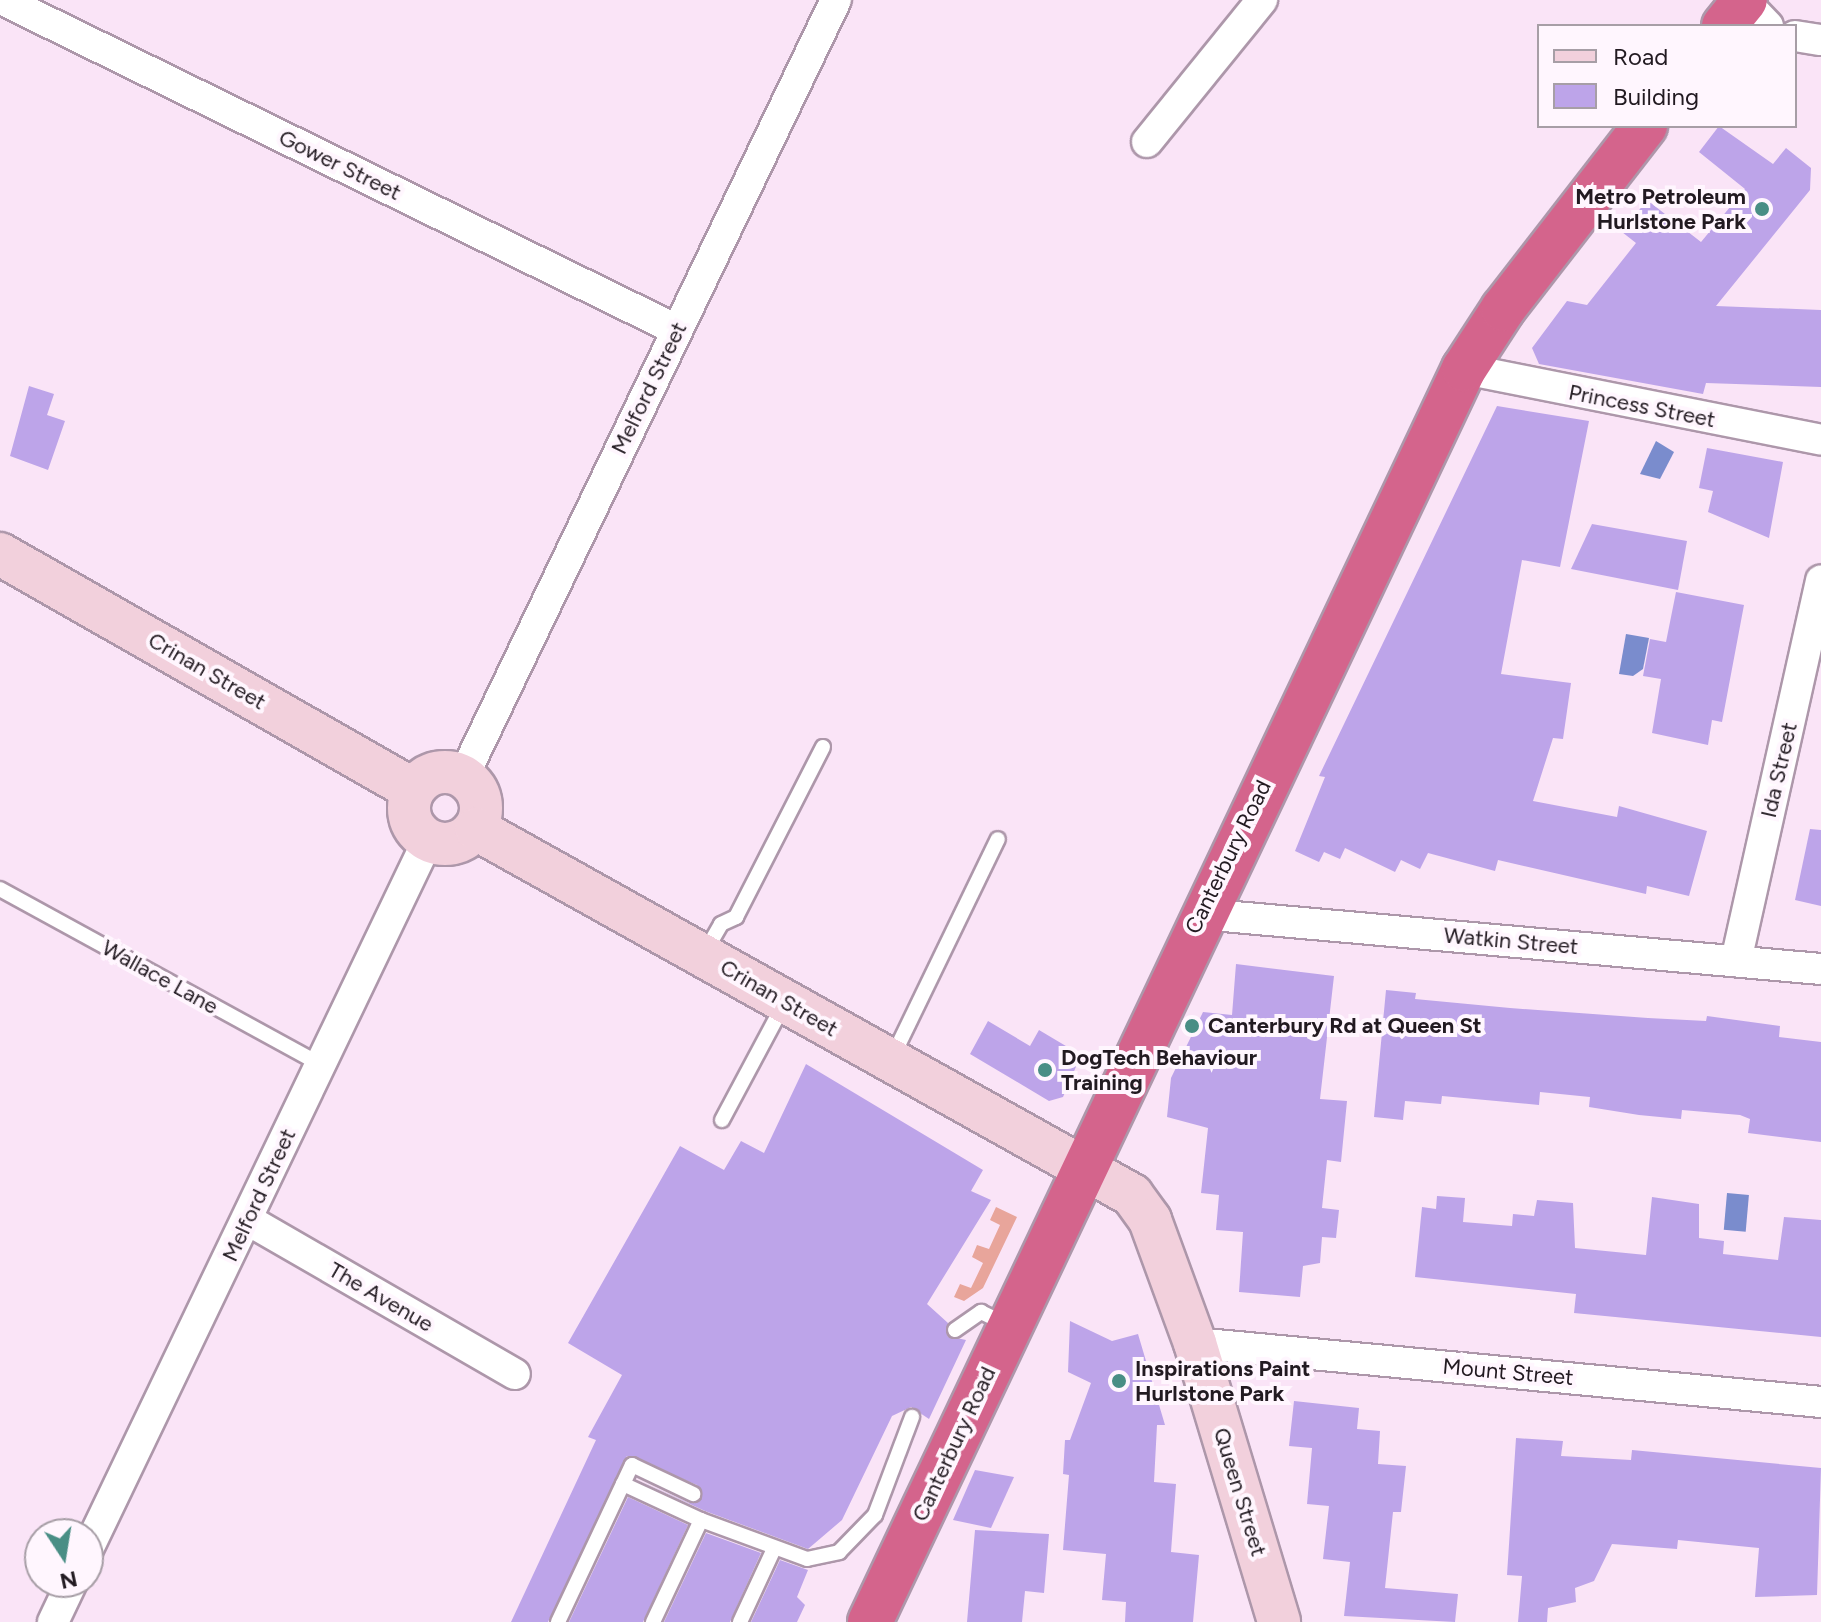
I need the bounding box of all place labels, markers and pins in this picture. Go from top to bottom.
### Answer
place label: Metro Petroleum Hurlstone Park [1575,183,1746,234]
marker: Metro Petroleum Hurlstone Park [1753,200,1771,218]
place label: Canterbury Rd at Queen St [1208,1013,1482,1039]
marker: Canterbury Rd at Queen St [1183,1017,1201,1035]
place label: DogTech Behaviour Training [1061,1044,1257,1096]
marker: DogTech Behaviour Training [1036,1061,1054,1079]
place label: Inspirations Paint Hurlstone Park [1135,1355,1310,1406]
marker: Inspirations Paint Hurlstone Park [1110,1372,1128,1390]

